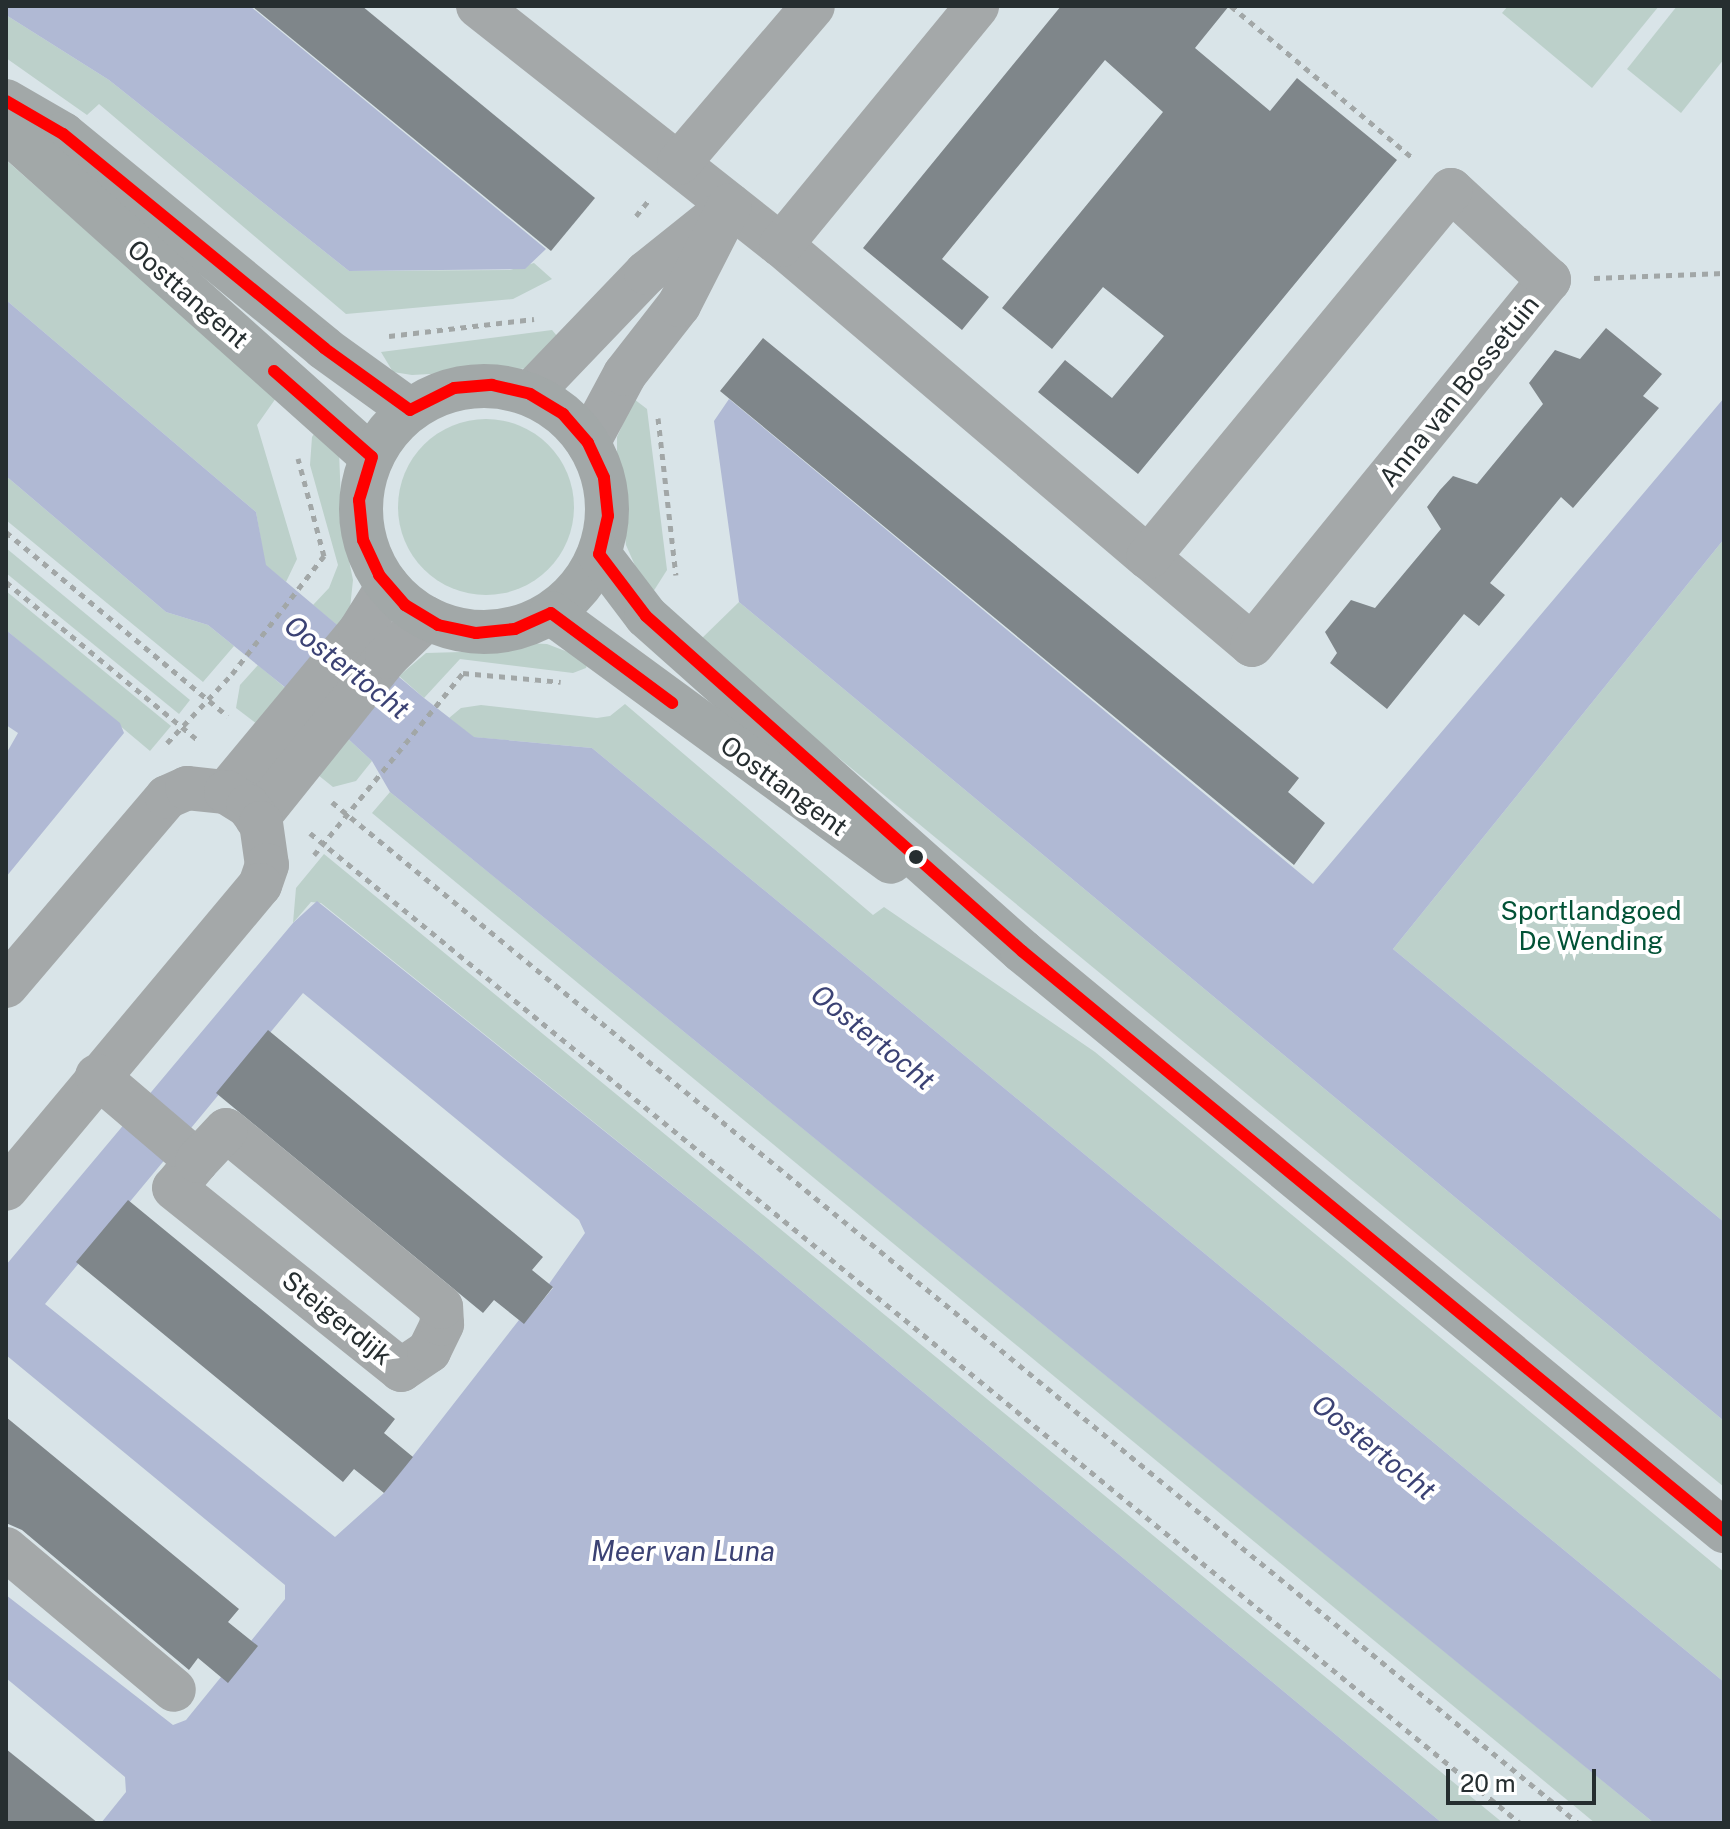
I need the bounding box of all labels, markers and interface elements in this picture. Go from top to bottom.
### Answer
street label: Oosttangent [121,233,255,355]
street label: Anna van Bossetuin [1372,289,1546,493]
water label: Oostertocht [278,608,416,726]
street label: Oosttangent [714,729,854,843]
unlabelled marker [908,849,924,865]
park label: Sportlandgoed De Wending [1501,895,1681,956]
water label: Oostertocht [805,977,941,1097]
street label: Steigerdijk [276,1264,398,1372]
water label: Oostertocht [1306,1387,1442,1507]
water label: Meer van Luna [591,1534,775,1568]
scale bar [1450,1753,1600,1803]
text: 20 m [1460,1769,1516,1797]

